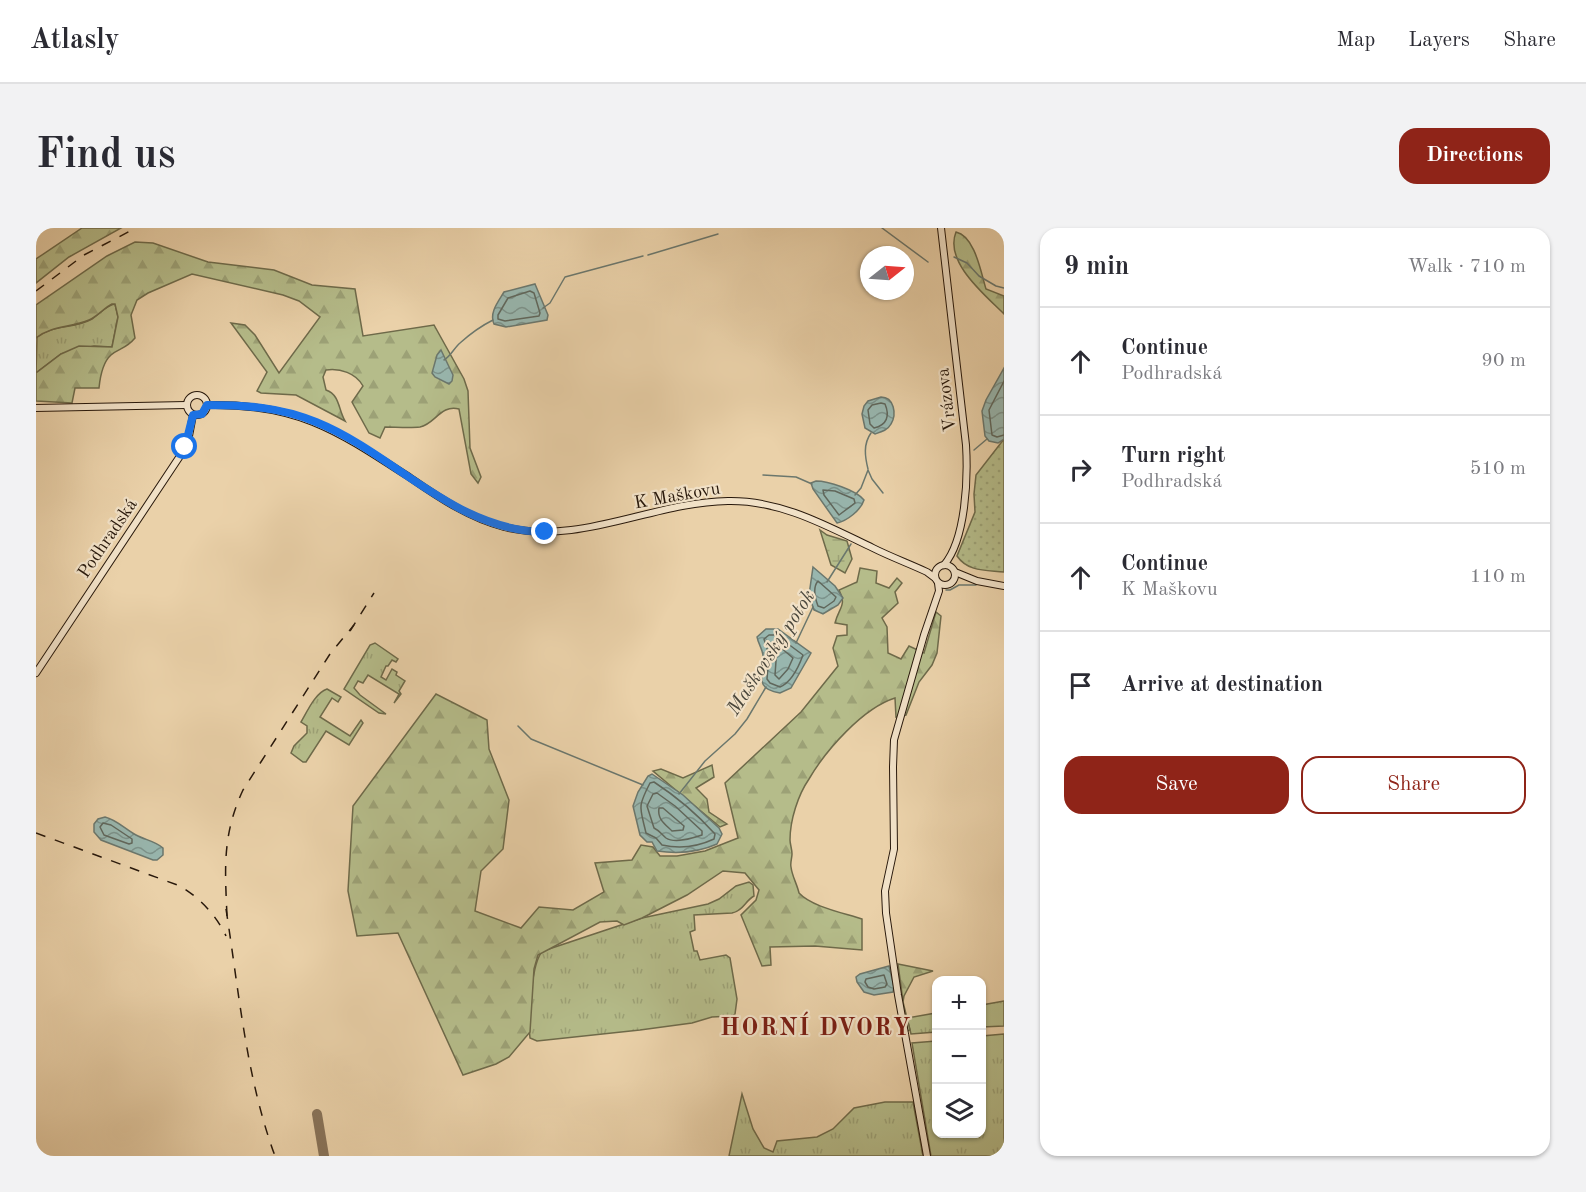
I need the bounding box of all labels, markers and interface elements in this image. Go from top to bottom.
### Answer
text: Atlasly [30,27,120,55]
text: Map [1336,30,1375,51]
text: Layers [1408,30,1470,51]
text: Share [1503,30,1556,51]
button: Directions [1399,128,1550,184]
text: Find us [36,135,175,177]
north arrow [860,246,914,300]
text: 9 min [1064,254,1129,280]
text: Walk · 710 m [1407,257,1526,277]
text: Continue [1121,337,1208,359]
icon: ahead [1064,345,1097,378]
text: 90 m [1481,351,1526,371]
text: Podhradská [1121,364,1222,384]
street label: Vrázova [934,367,960,433]
route start [171,433,197,459]
text: Turn right [1121,445,1225,467]
icon: right [1064,453,1097,486]
text: 510 m [1470,459,1526,479]
text: Podhradská [1121,472,1222,492]
street label: K Maškovu [633,479,722,512]
street label: Podhradská [75,496,141,581]
route end [531,518,557,544]
text: Continue [1121,553,1208,575]
icon: ahead [1064,561,1097,594]
text: 110 m [1470,567,1526,587]
text: K Maškovu [1121,580,1218,600]
water label: Maškovský potok [723,587,820,720]
icon: arrive [1064,669,1097,702]
text: Arrive at destination [1121,674,1323,696]
button: Save [1064,756,1289,814]
button: Share [1301,756,1526,814]
map controls [932,976,986,1138]
button: + [932,976,986,1030]
district label: HORNÍ DVORY [720,1011,912,1041]
button: − [932,1030,986,1084]
button: layers [932,1084,986,1138]

